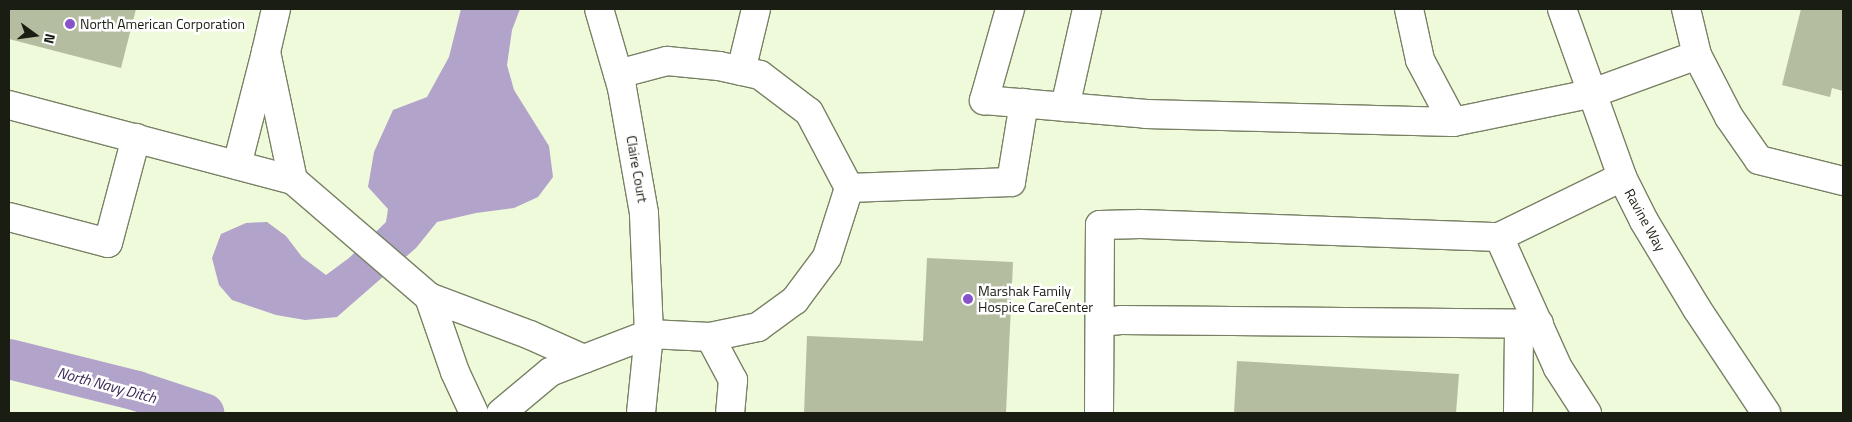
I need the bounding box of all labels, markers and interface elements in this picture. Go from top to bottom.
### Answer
north arrow [10,10,60,60]
place label: North American Corporation [80,16,245,32]
marker: North American Corporation [64,18,76,30]
text: N [39,31,61,46]
street label: Claire Court [623,134,651,204]
street label: Ravine Way [1621,186,1669,254]
place label: Marshak Family Hospice CareCenter [978,283,1093,316]
marker: Marshak Family Hospice CareCenter [962,293,974,305]
water label: North Navy Ditch [56,363,158,407]

